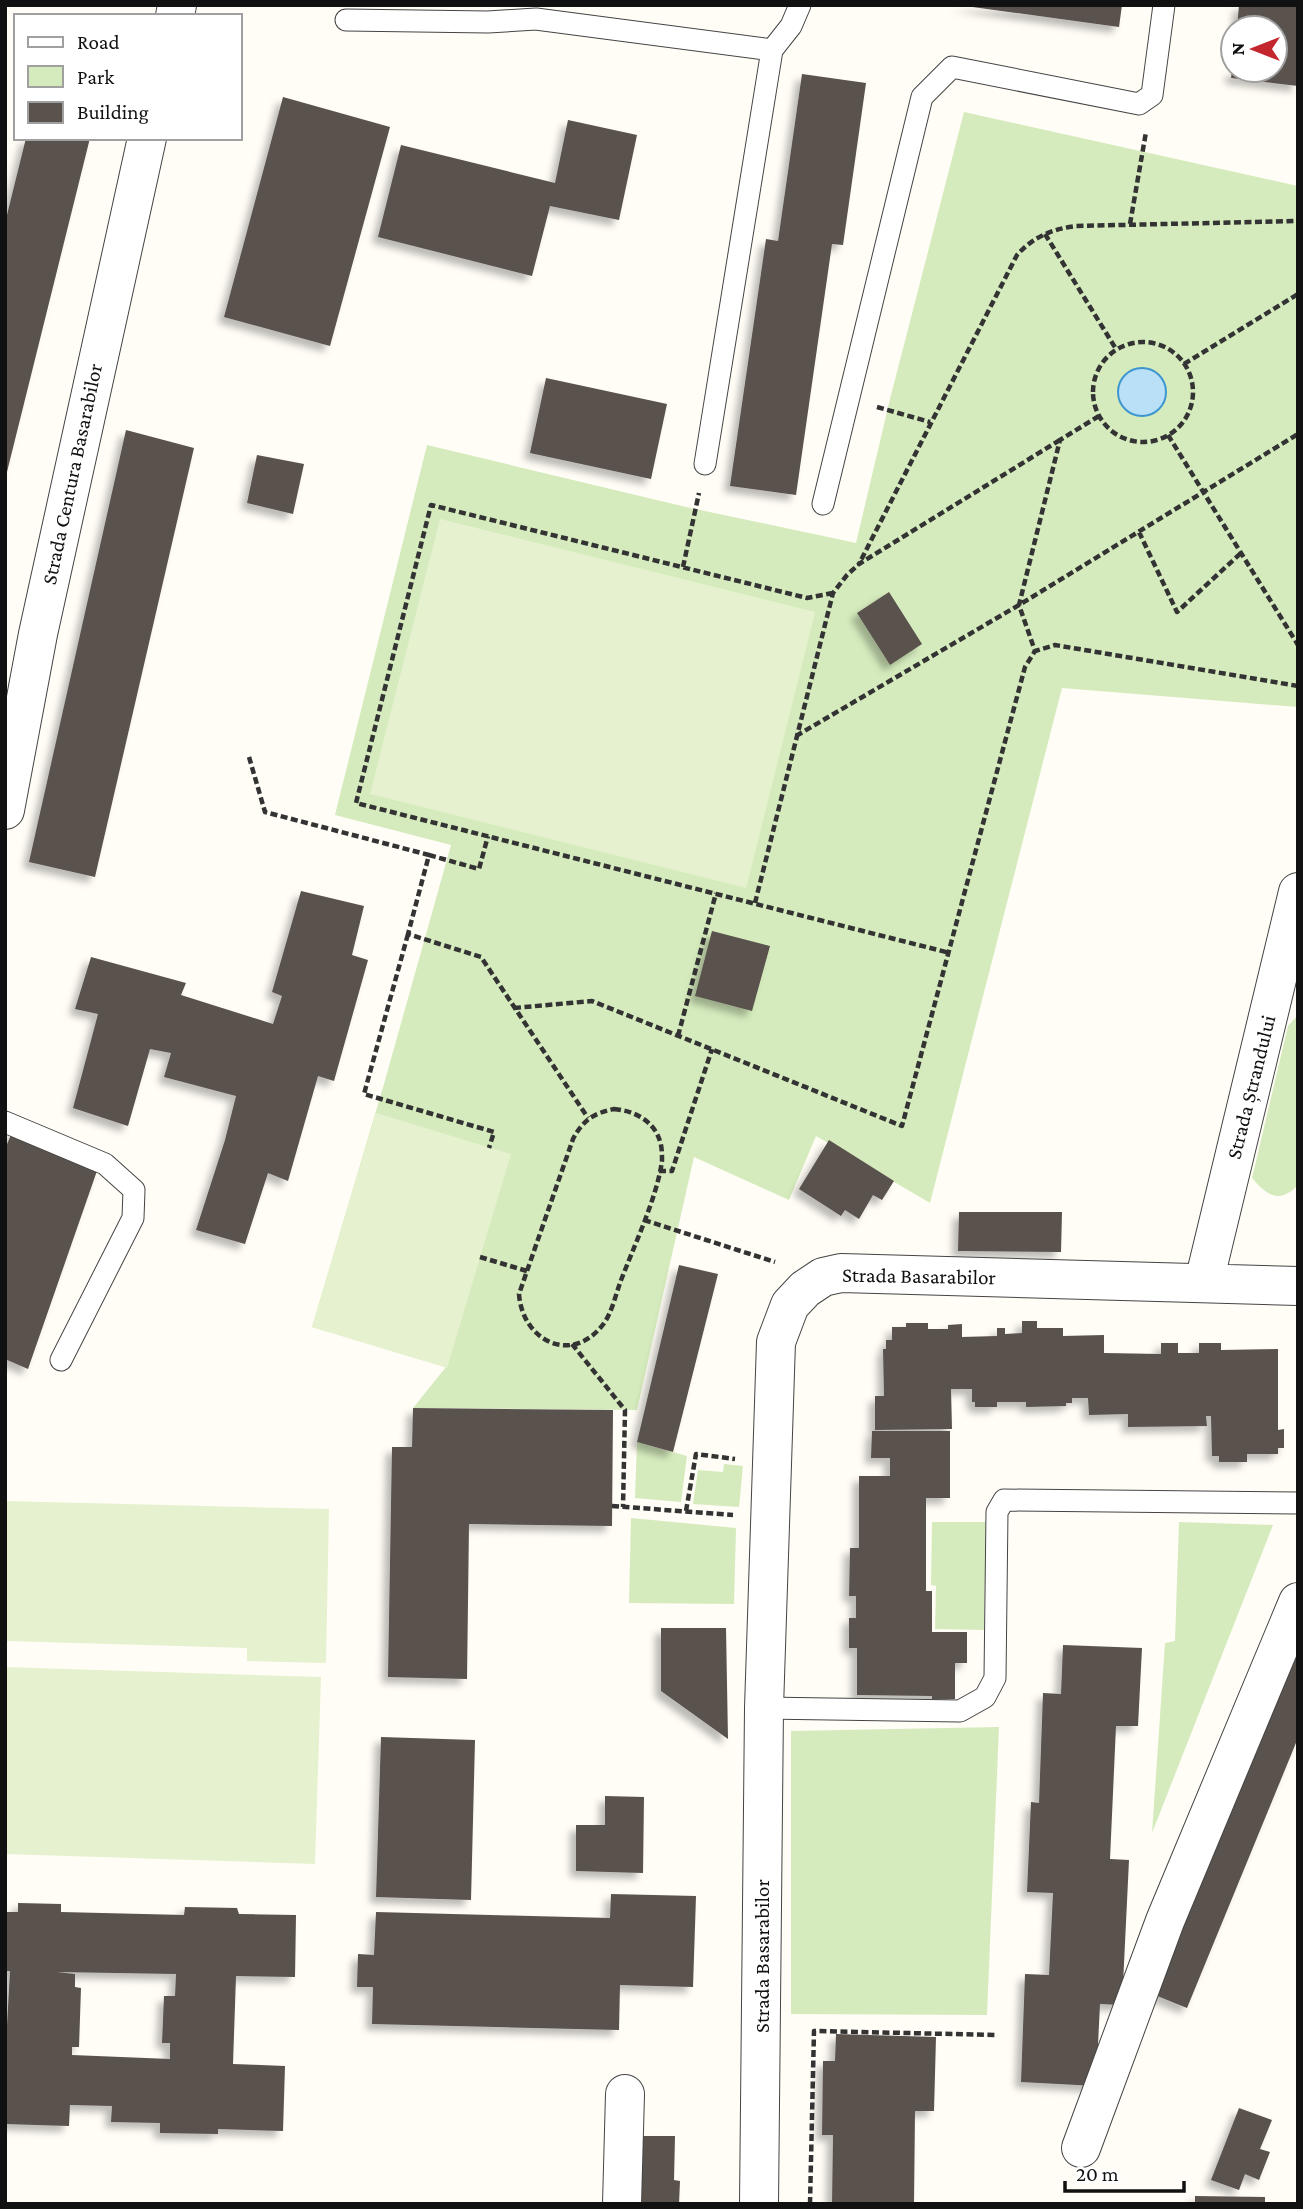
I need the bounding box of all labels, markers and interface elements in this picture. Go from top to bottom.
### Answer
legend [14,14,242,140]
north arrow [1219,14,1289,84]
text: Road [77,30,120,54]
text: N [1227,42,1248,55]
text: Park [77,65,114,89]
text: Building [77,100,149,124]
street label: Strada Centura Basarabilor [37,361,107,587]
street label: Strada Ștrandului [1222,1012,1282,1162]
street label: Strada Basarabilor [842,1263,997,1289]
street label: Strada Basarabilor [750,1879,774,2033]
scale bar [1065,2150,1184,2194]
text: 20 m [1076,2162,1119,2186]

